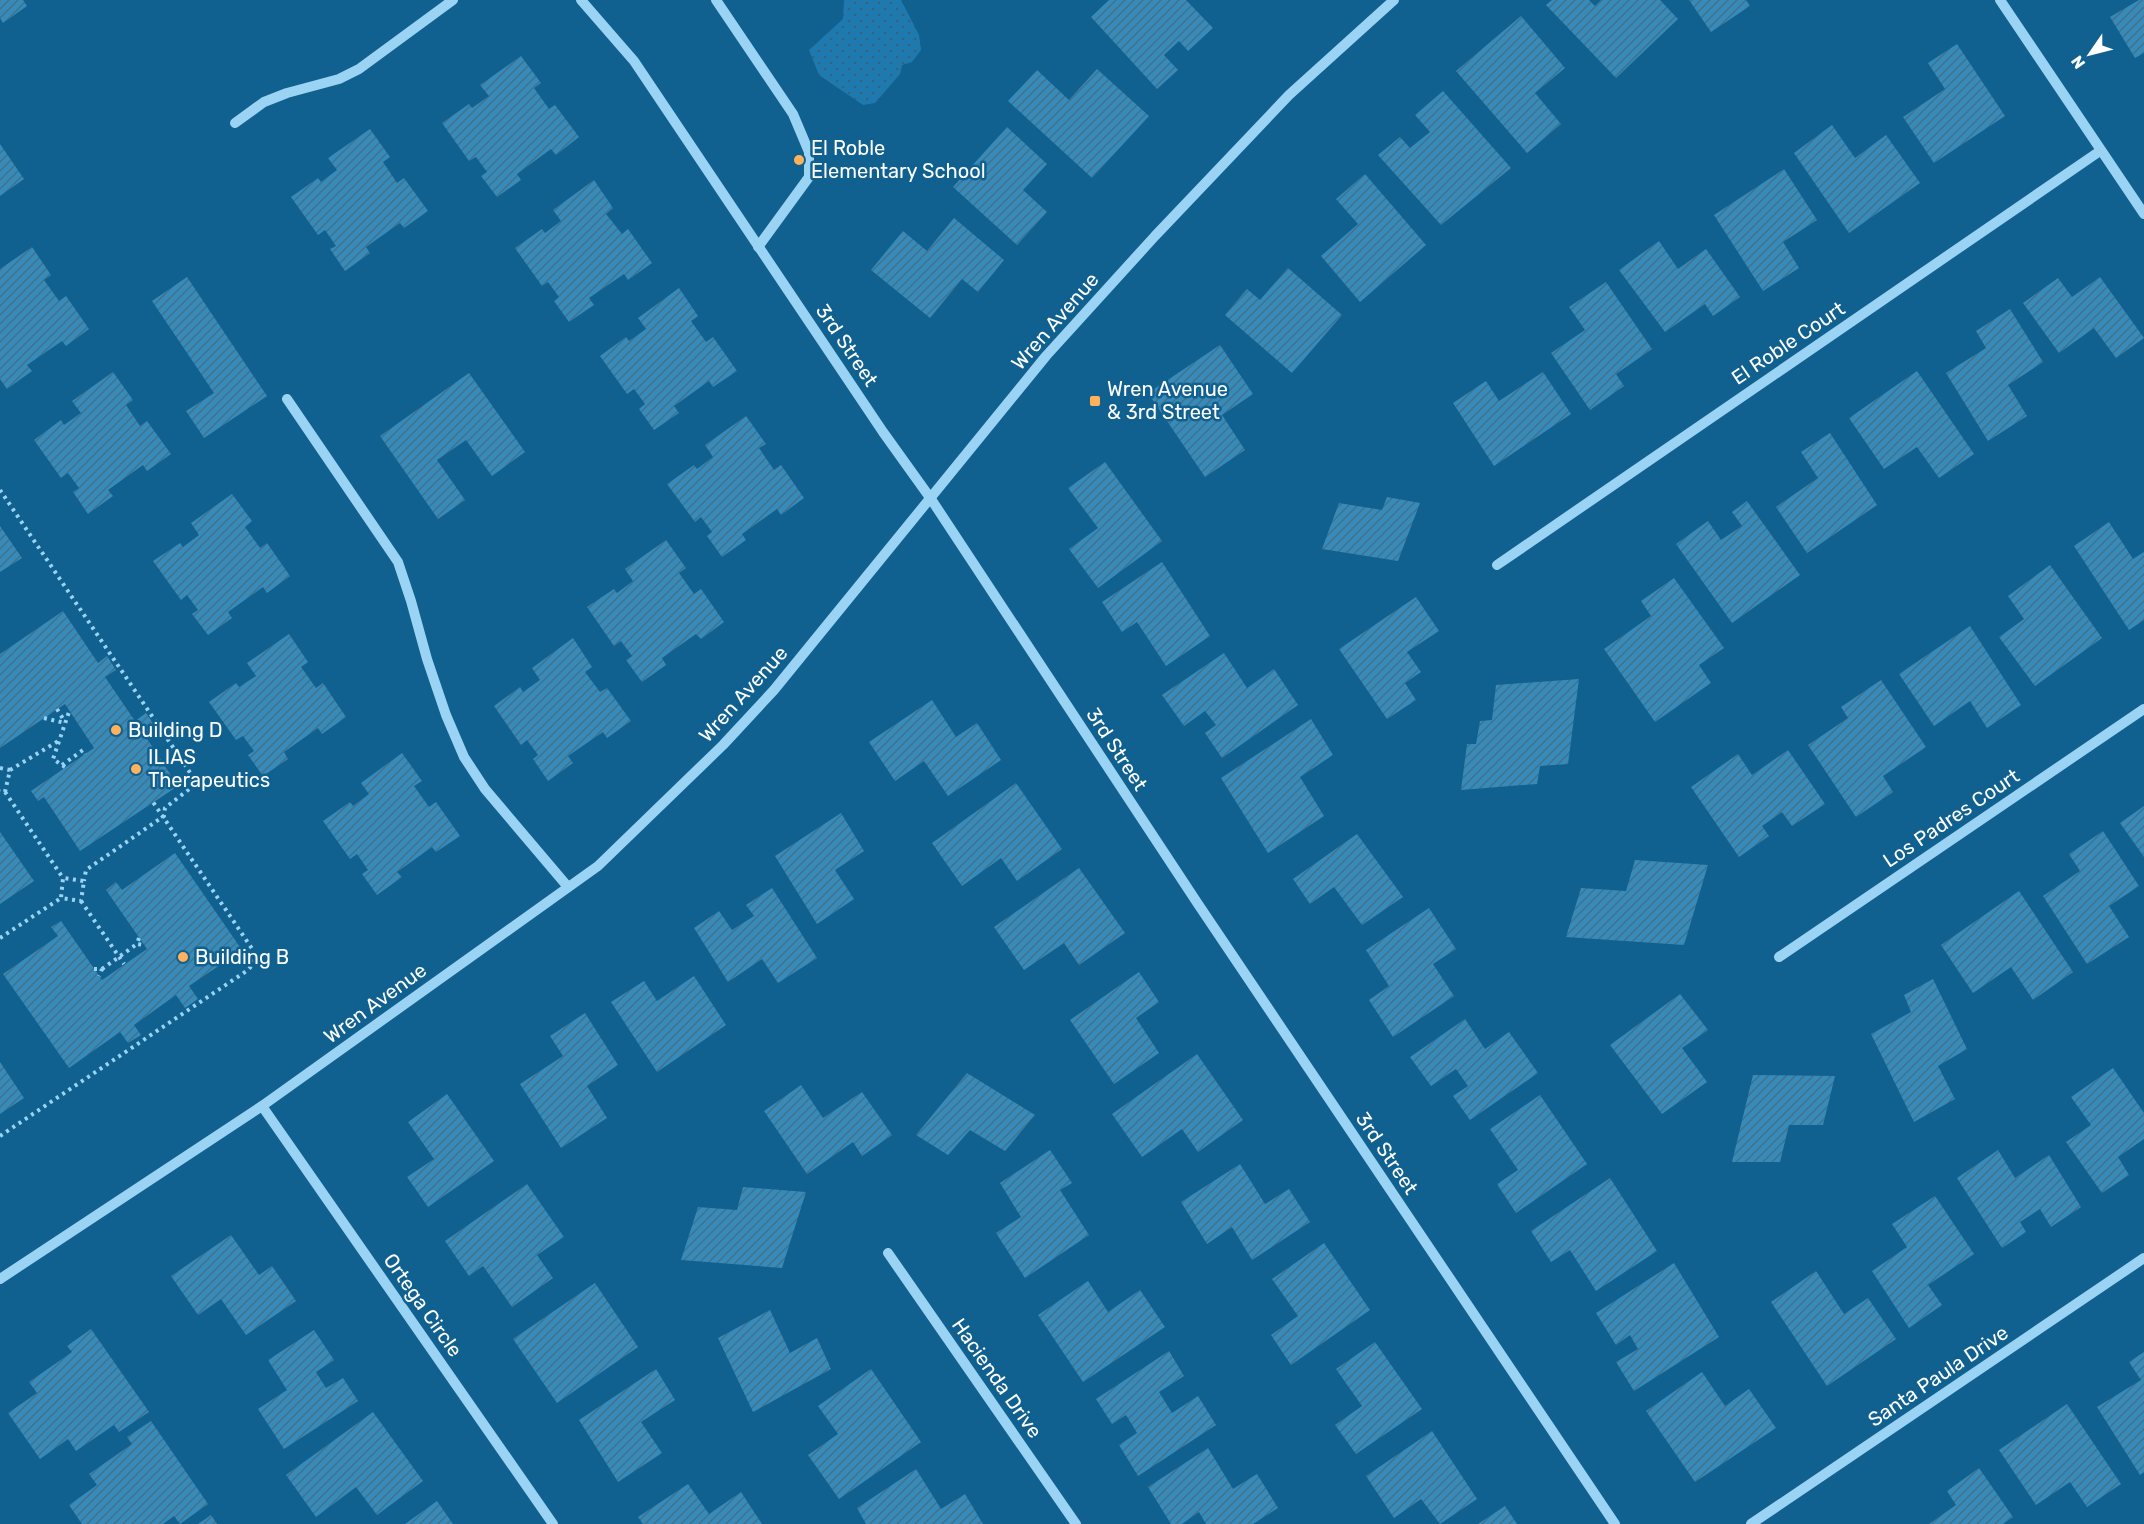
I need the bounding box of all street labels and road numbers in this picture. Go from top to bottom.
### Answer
street label: Wren Avenue [1006,267,1104,375]
street label: El Roble Court [1727,296,1849,390]
street label: 3rd Street [811,299,883,391]
street label: Wren Avenue [694,641,792,747]
street label: 3rd Street [1081,703,1153,795]
street label: Los Padres Court [1878,763,2024,872]
street label: Wren Avenue [319,958,431,1048]
street label: 3rd Street [1351,1107,1423,1199]
street label: Ortega Circle [379,1249,467,1361]
street label: Hacienda Drive [947,1314,1047,1442]
street label: Santa Paula Drive [1863,1320,2013,1432]

